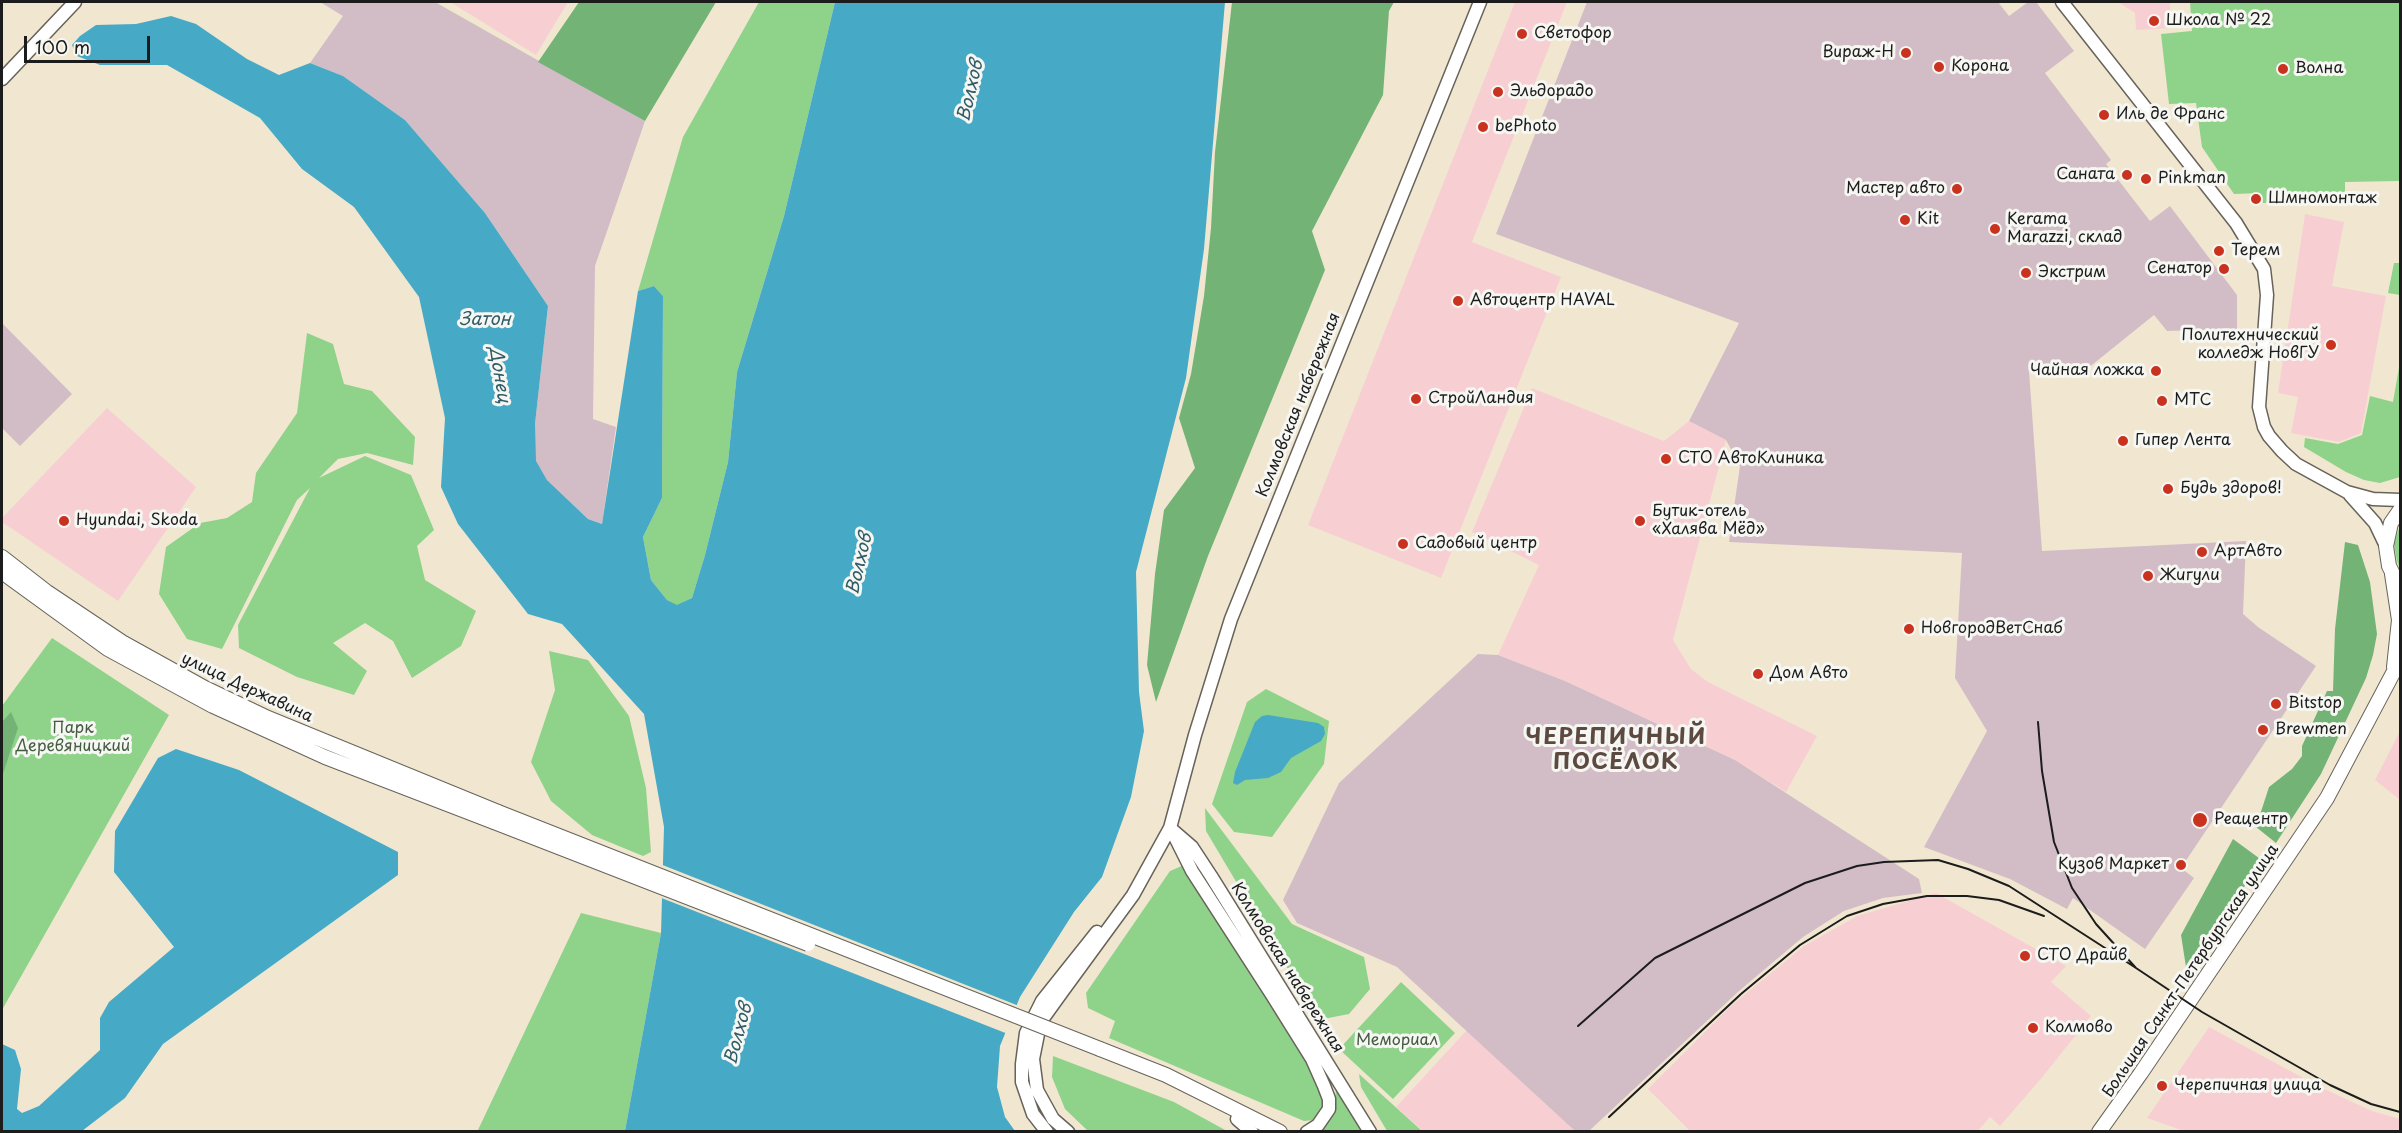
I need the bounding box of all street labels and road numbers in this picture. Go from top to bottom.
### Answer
street label: Колмовская набережная [1253,310,1345,500]
street label: улица Державина [178,649,316,727]
street label: Большая Санкт-Петербургская улица [2099,841,2283,1101]
street label: Колмовская набережная [1227,879,1347,1057]

